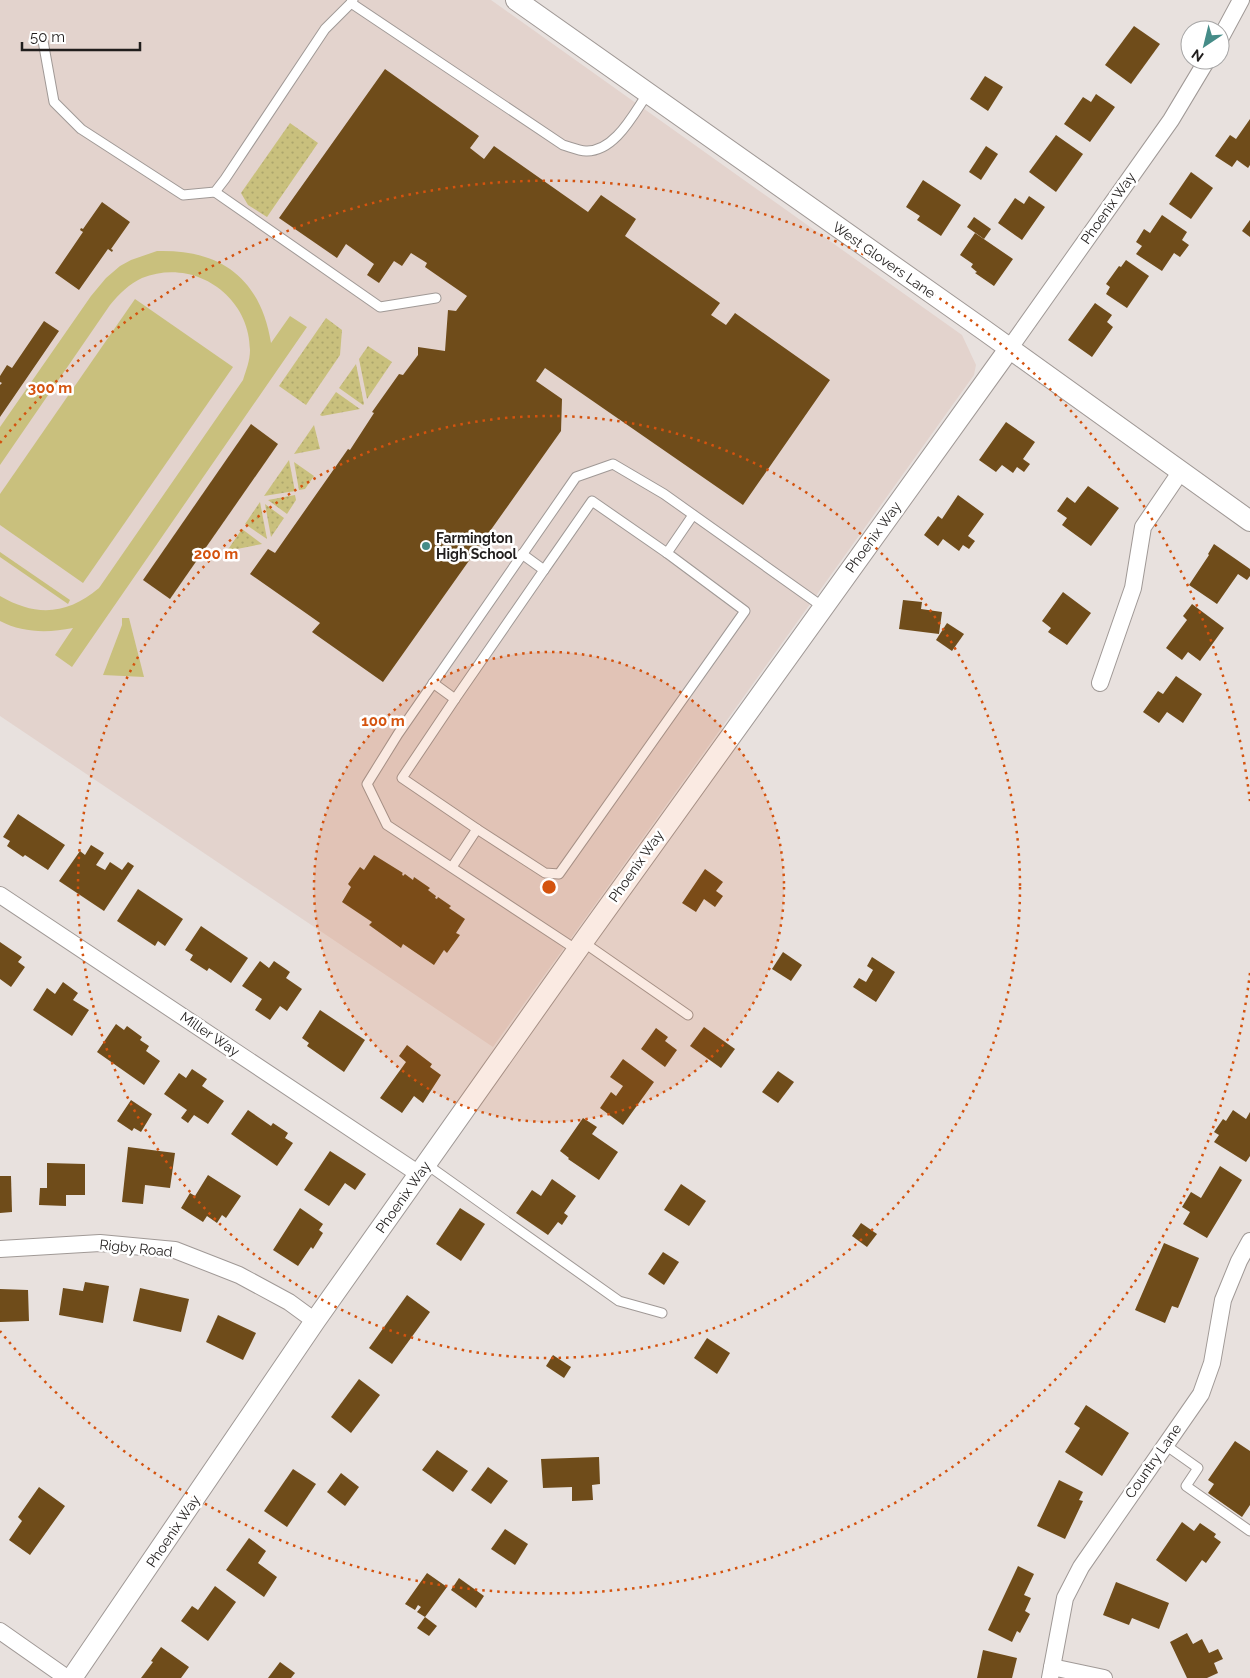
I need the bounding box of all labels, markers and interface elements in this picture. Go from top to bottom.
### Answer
scale bar [22,20,140,52]
north arrow [1180,20,1230,70]
text: 50 m [30,28,65,46]
text: N [1189,46,1207,65]
street label: Phoenix Way [1077,169,1139,247]
street label: West Glovers Lane [830,219,938,301]
text: 300 m [28,379,72,397]
street label: Phoenix Way [842,498,904,576]
place label: Farmington High School [436,530,518,562]
marker: Farmington High School [420,540,432,552]
text: 200 m [194,545,238,563]
text: 100 m [361,712,405,730]
street label: Phoenix Way [605,827,667,905]
centre of rings [540,878,558,896]
street label: Miller Way [177,1008,243,1060]
street label: Phoenix Way [372,1158,434,1236]
street label: Rigby Road [99,1236,173,1260]
street label: Country Lane [1122,1421,1184,1501]
street label: Phoenix Way [143,1492,203,1570]

